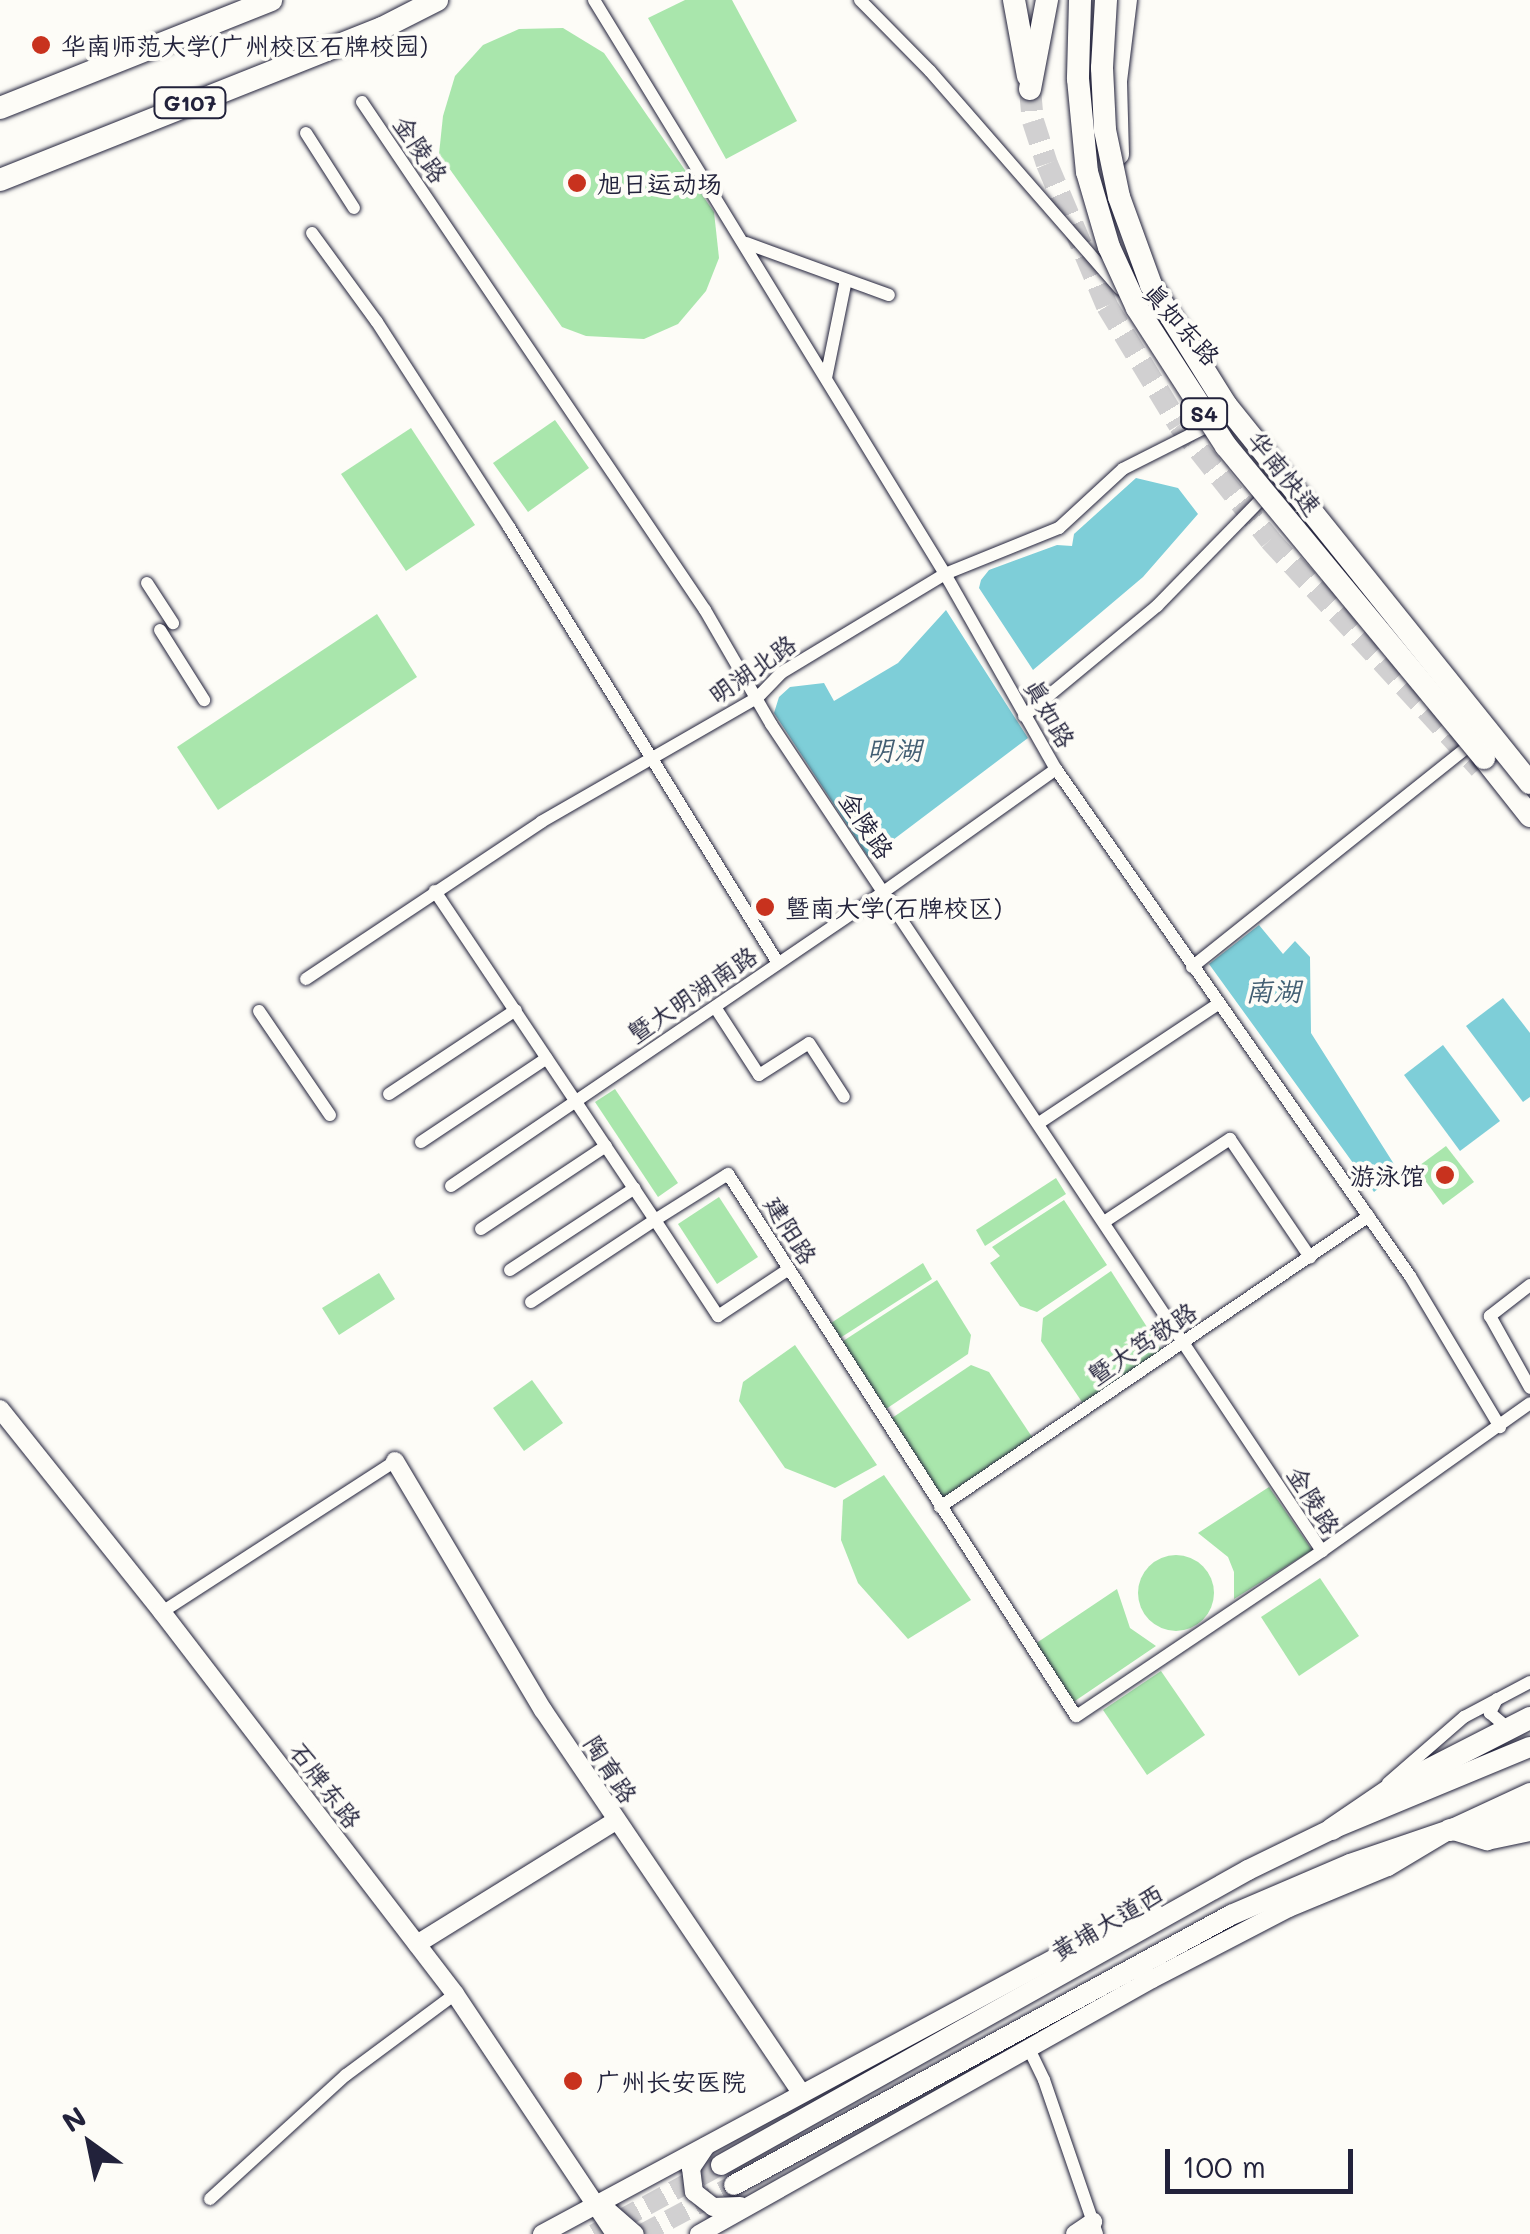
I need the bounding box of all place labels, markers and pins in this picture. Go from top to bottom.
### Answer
place label: 华南师范大学(广州校区石牌校园) [61,30,428,60]
marker: 华南师范大学(广州校区石牌校园) [30,34,52,56]
place label: 旭日运动场 [597,168,722,198]
marker: 旭日运动场 [566,172,588,194]
place label: 暨南大学(石牌校区) [785,892,1002,922]
marker: 暨南大学(石牌校区) [754,896,776,918]
place label: 游泳馆 [1350,1160,1425,1190]
marker: 游泳馆 [1434,1164,1456,1186]
place label: 广州长安医院 [596,2066,746,2096]
marker: 广州长安医院 [560,2068,586,2094]

